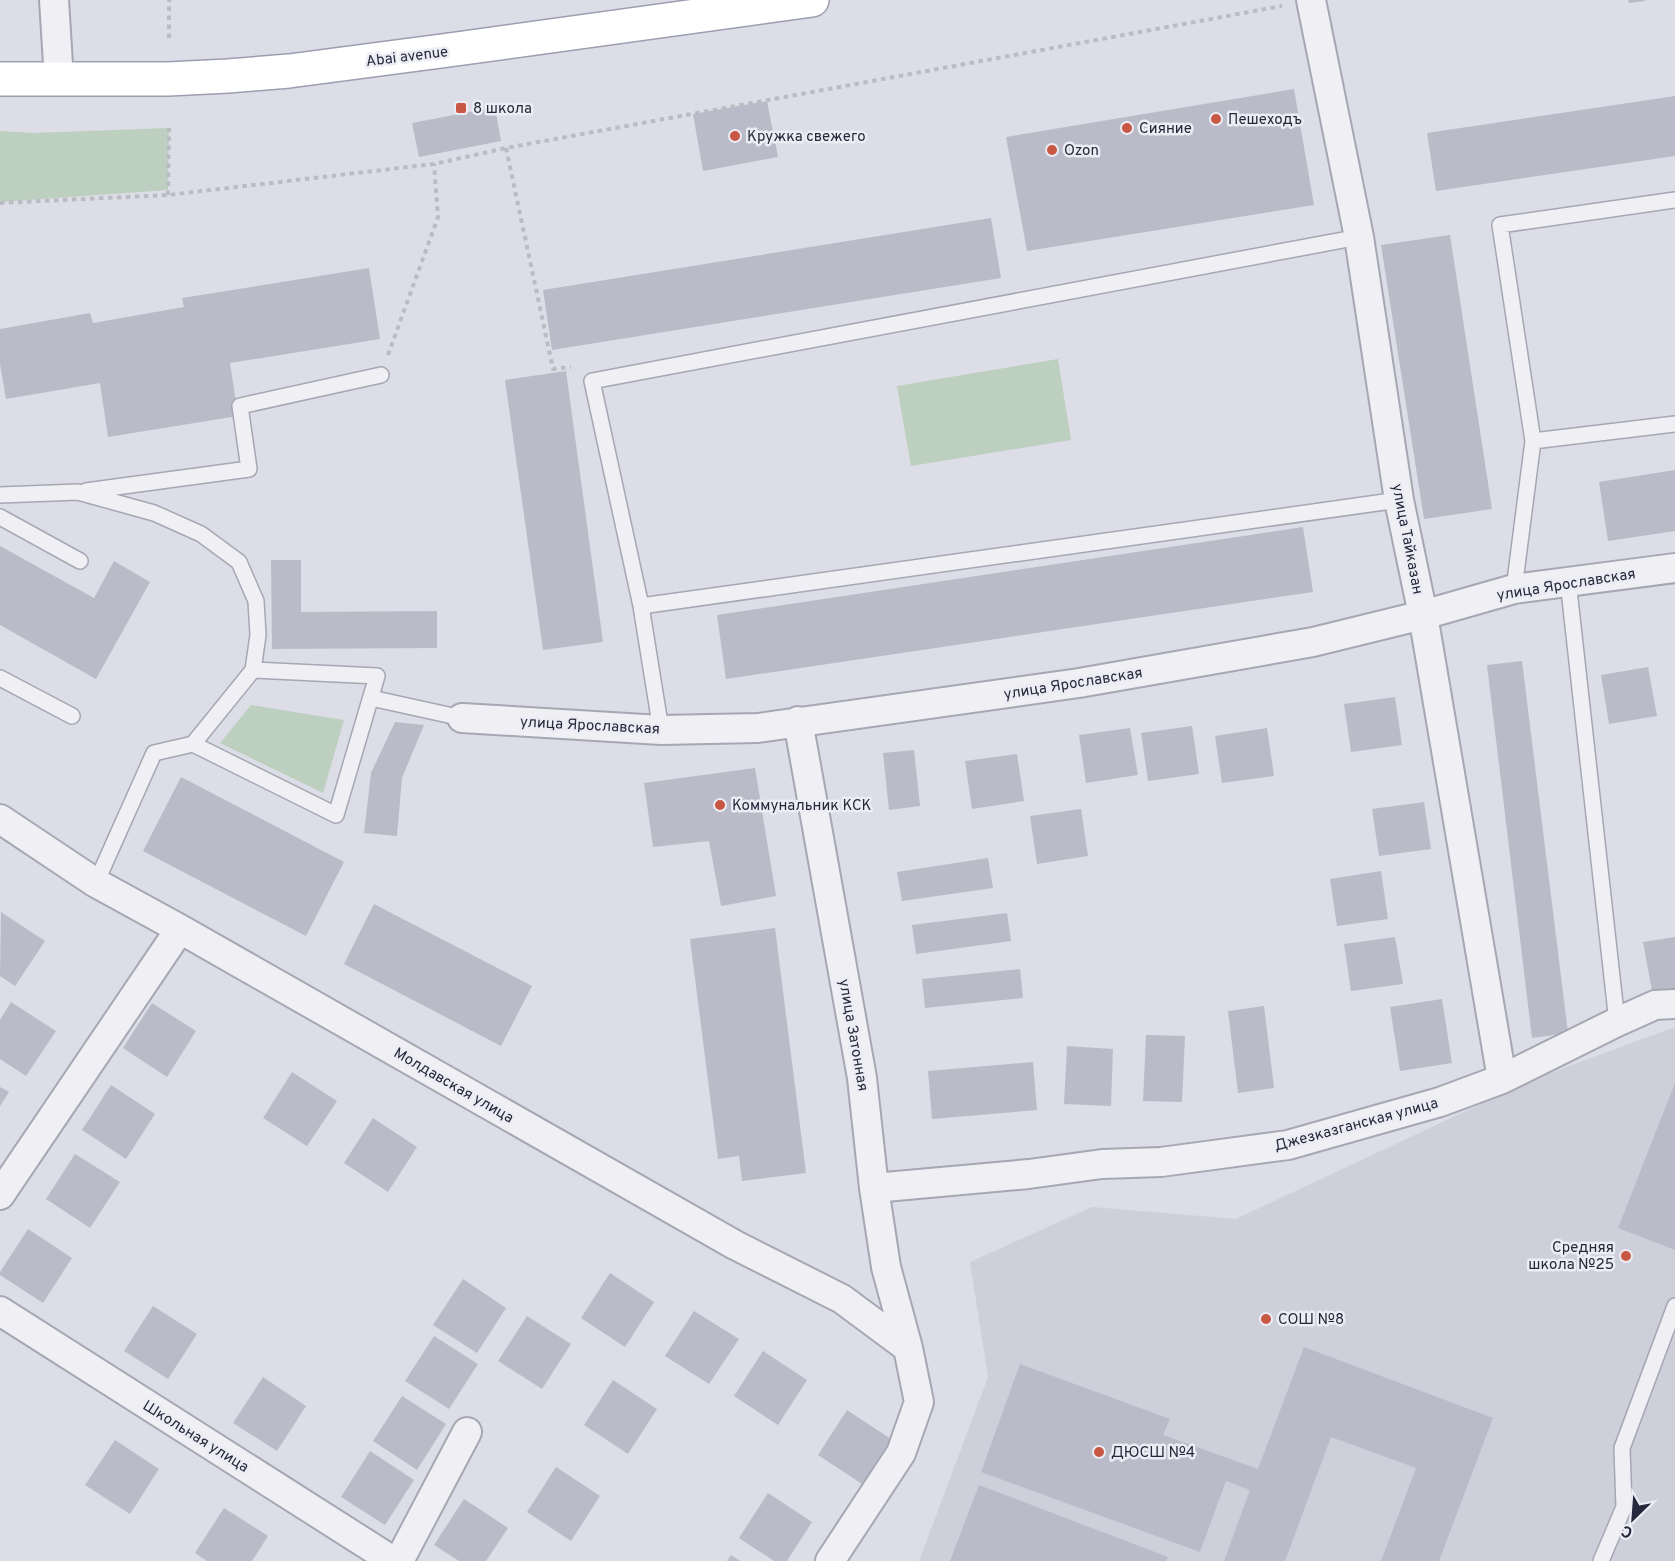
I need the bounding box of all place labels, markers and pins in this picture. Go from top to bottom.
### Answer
place label: 8 школа [473,100,532,119]
marker: 8 школа [454,101,468,115]
place label: Пешеходъ [1228,111,1302,130]
marker: Пешеходъ [1209,112,1223,126]
place label: Сияние [1139,120,1192,139]
marker: Сияние [1120,121,1134,135]
place label: Кружка свежего [747,128,866,147]
marker: Кружка свежего [728,129,742,143]
place label: Ozon [1064,142,1099,161]
marker: Ozon [1045,143,1059,157]
place label: Коммунальник КСК [732,797,872,816]
marker: Коммунальник КСК [713,798,727,812]
place label: Средняя школа №25 [1528,1239,1614,1275]
marker: Средняя школа №25 [1619,1249,1633,1263]
place label: СОШ №8 [1278,1311,1344,1330]
marker: СОШ №8 [1259,1312,1273,1326]
place label: ДЮСШ №4 [1111,1444,1195,1463]
marker: ДЮСШ №4 [1092,1445,1106,1459]

